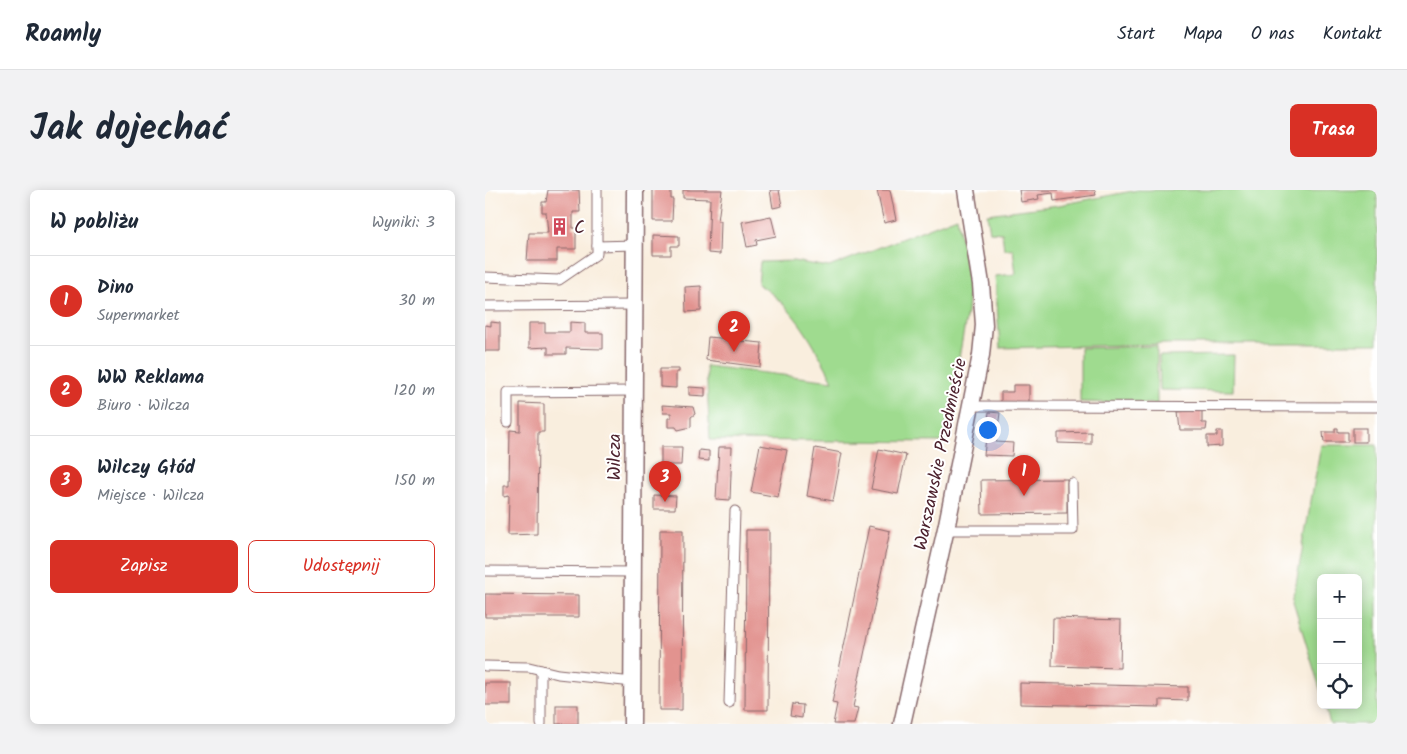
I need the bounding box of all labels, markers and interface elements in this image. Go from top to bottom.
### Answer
text: Roamly [25,15,101,54]
text: Start [1117,20,1155,49]
text: Mapa [1183,20,1223,49]
text: O nas [1251,20,1295,49]
text: Kontakt [1323,20,1382,49]
text: Jak dojechać [30,102,229,158]
button: Trasa [1290,104,1377,157]
text: W pobliżu [50,206,138,239]
text: Wyniki: 3 [372,210,435,235]
place label: C [574,214,585,243]
building icon: C [550,217,570,237]
text: Dino [97,273,134,303]
text: 1 [64,288,68,313]
text: 30 m [399,288,435,313]
text: Supermarket [97,303,180,328]
pin: 2 [718,311,750,352]
street label: Warszawskie Przedmieście [907,356,976,553]
text: WW Reklama [97,363,204,393]
text: 2 [61,378,71,403]
text: 120 m [394,378,435,403]
text: Biuro · Wilcza [97,393,190,418]
your location [975,417,1001,443]
street label: Wilcza [601,433,630,481]
text: Wilczy Głód [97,453,195,483]
pin: 1 [1008,455,1040,496]
pin: 3 [649,461,681,502]
text: 3 [62,468,70,493]
text: 150 m [394,468,435,493]
text: Miejsce · Wilcza [97,483,204,508]
button: Zapisz [50,540,238,593]
button: Udostępnij [248,540,435,593]
map controls [1317,574,1362,709]
button: + [1317,574,1362,619]
button: − [1317,619,1362,664]
button: locate [1317,664,1362,709]

